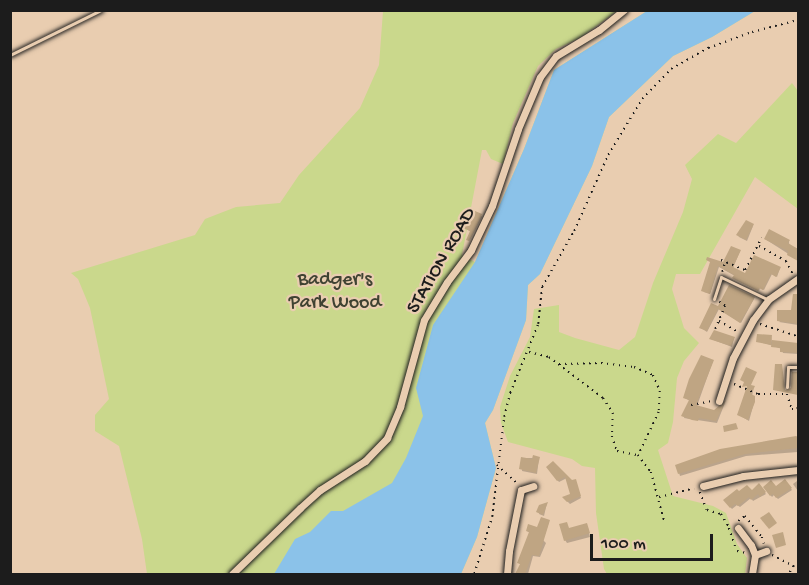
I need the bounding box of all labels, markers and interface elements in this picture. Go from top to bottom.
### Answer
street label: STATION ROAD [402,204,482,318]
park label: Badger's Park Wood [289,268,381,315]
scale bar [593,522,716,560]
text: 100 m [601,534,646,555]

